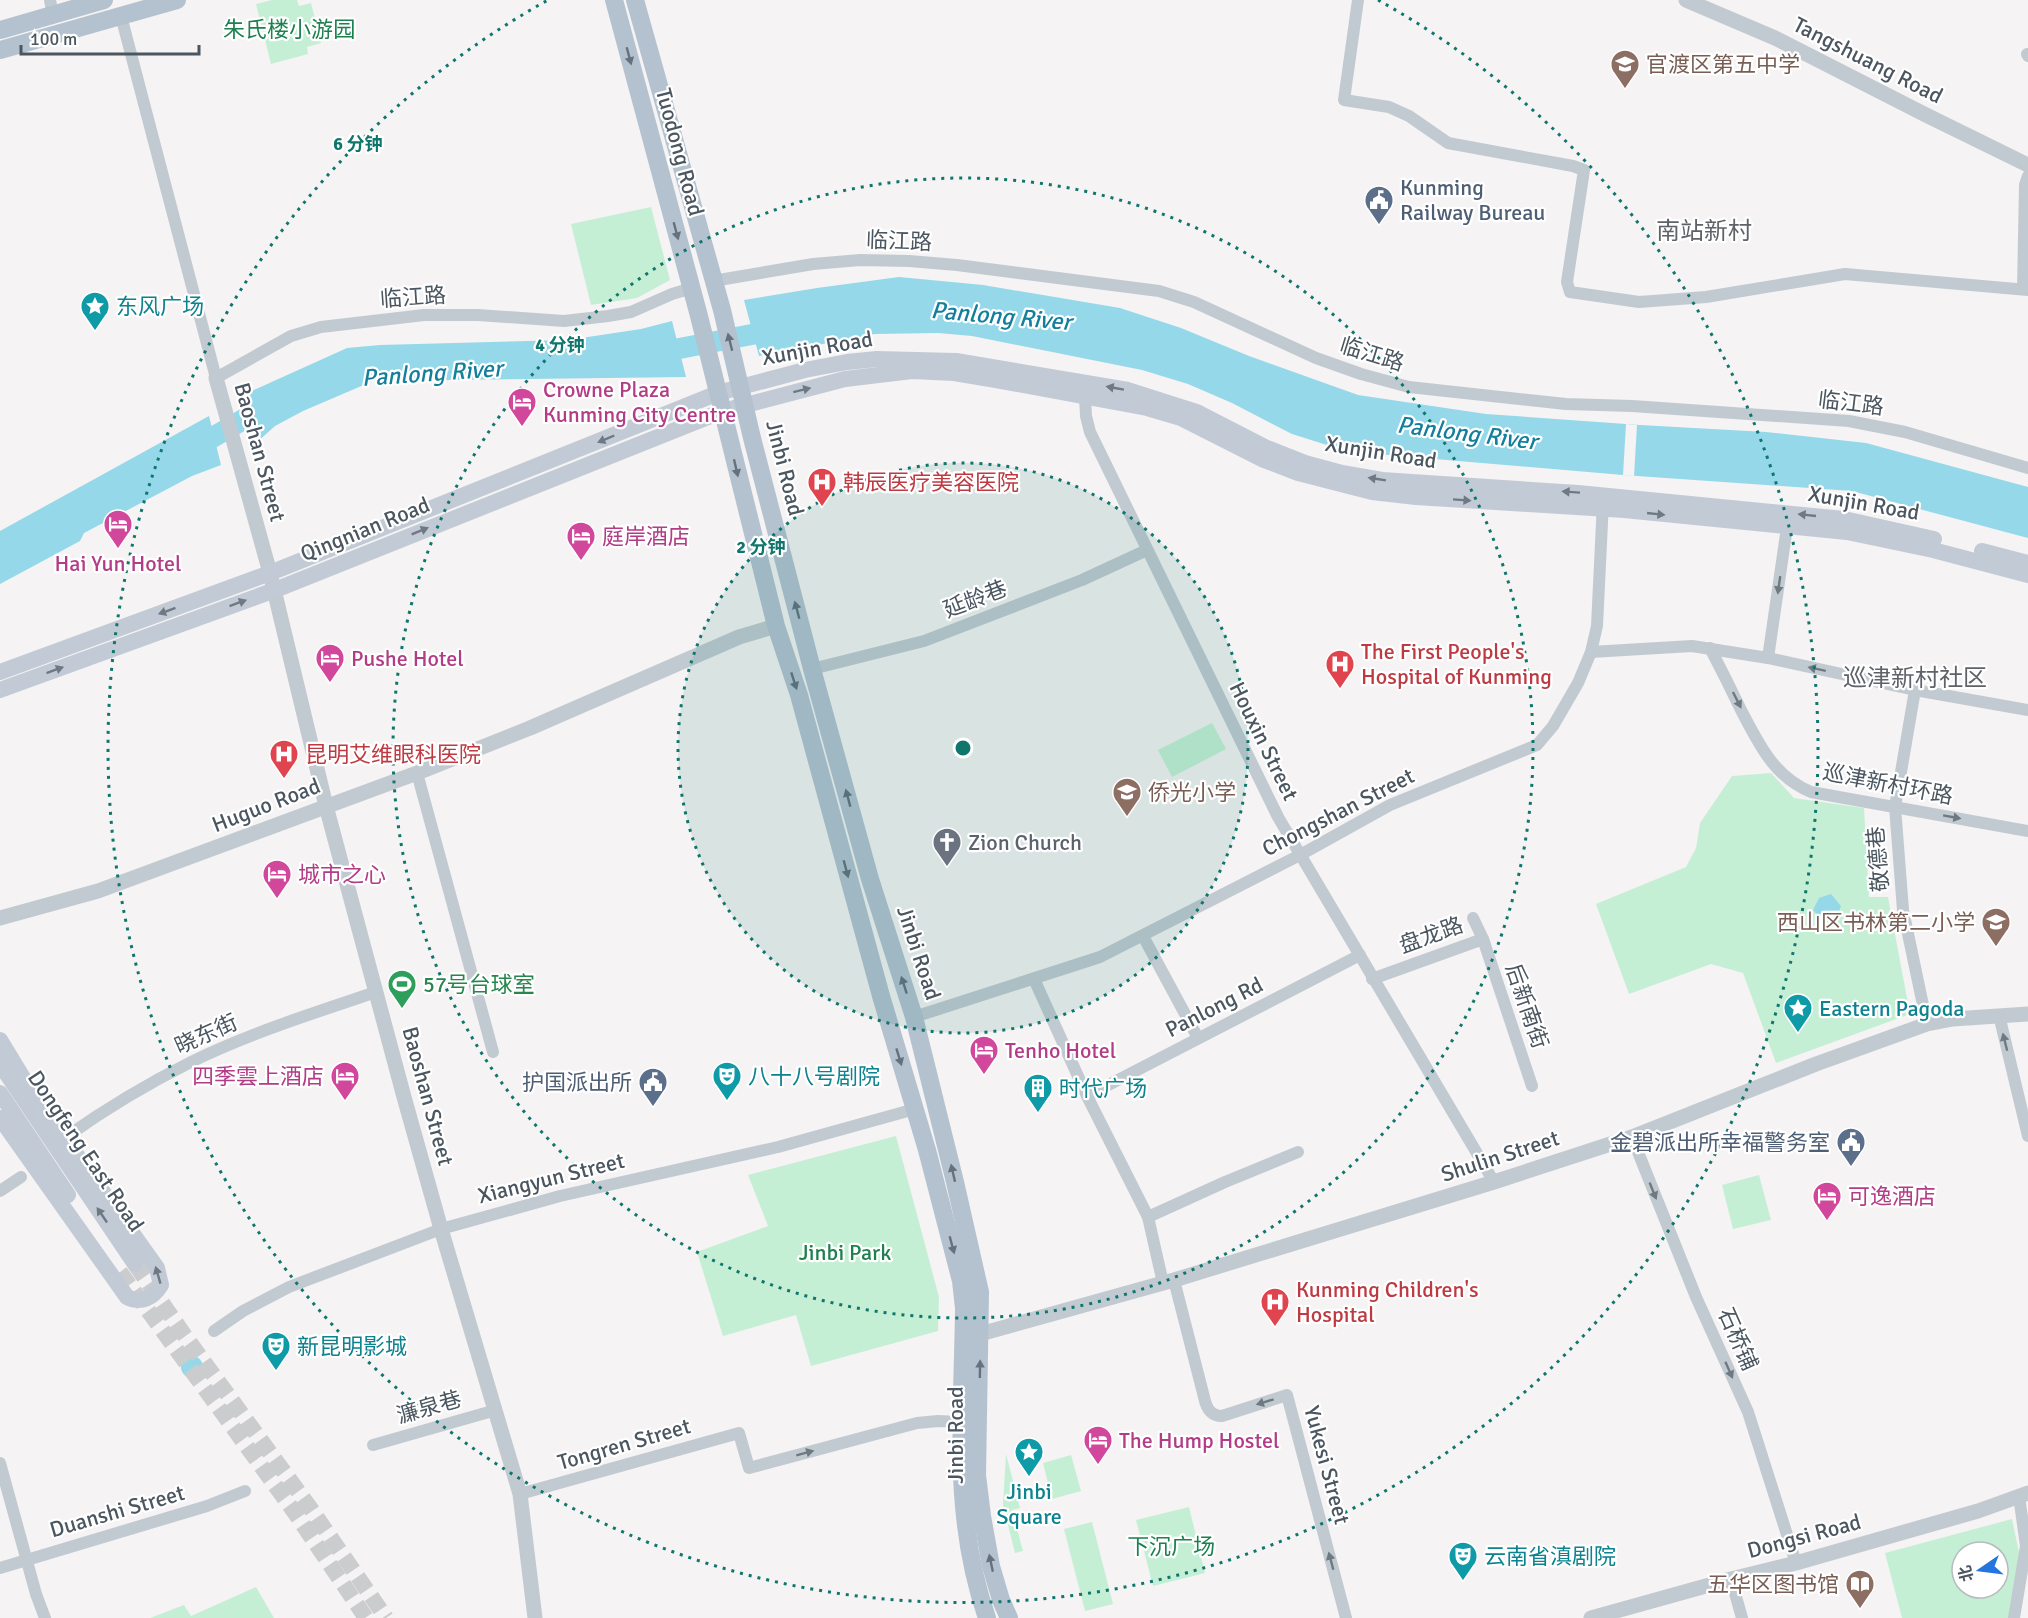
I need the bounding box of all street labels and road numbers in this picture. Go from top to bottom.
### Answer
street label: Tangshuang Road [1789,11,1947,109]
street label: Tuodong Road [650,85,710,219]
street label: 临江路 [866,226,932,256]
street label: 临江路 [379,281,447,313]
street label: Xunjin Road [759,325,875,371]
street label: 临江路 [1336,331,1408,377]
street label: Baoshan Street [228,380,292,525]
street label: 临江路 [1817,386,1885,420]
street label: Jinbi Road [760,418,810,518]
street label: Xunjin Road [1323,430,1439,474]
street label: Xunjin Road [1806,480,1922,526]
street label: Qingnian Road [296,491,434,567]
street label: 延龄巷 [939,575,1011,623]
street label: Houxin Street [1224,677,1304,805]
street label: 巡津新村环路 [1821,758,1955,810]
street label: Chongshan Street [1257,762,1419,862]
street label: Huguo Road [208,772,324,838]
street label: 敬德巷 [1862,825,1894,893]
street label: Jinbi Road [891,903,947,1003]
street label: 盘龙路 [1395,911,1467,959]
street label: 后新南街 [1500,960,1554,1052]
street label: Panlong Rd [1161,971,1267,1043]
street label: 晓东街 [170,1008,242,1060]
street label: Baoshan Street [396,1024,460,1169]
street label: Dongfeng East Road [22,1065,150,1237]
street label: Shulin Street [1437,1124,1563,1188]
street label: Xiangyun Street [475,1147,627,1209]
street label: 石桥铺 [1712,1303,1764,1375]
street label: 濂泉巷 [394,1385,464,1429]
street label: Jinbi Road [942,1386,969,1484]
street label: Yukesi Street [1298,1403,1356,1528]
street label: Tongren Street [554,1412,694,1476]
street label: Duanshi Street [46,1479,188,1543]
street label: Dongsi Road [1744,1508,1864,1564]

